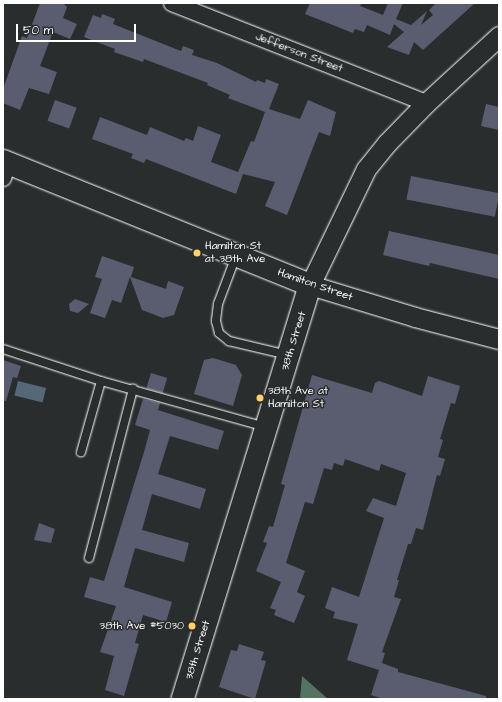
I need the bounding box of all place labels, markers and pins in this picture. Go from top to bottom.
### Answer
place label: Hamilton St at 38th Ave [205,240,265,266]
marker: Hamilton St at 38th Ave [192,248,202,258]
place label: 38th Ave at Hamilton St [268,385,328,411]
marker: 38th Ave at Hamilton St [255,393,265,403]
place label: 38th Ave #5030 [100,619,184,633]
marker: 38th Ave #5030 [187,621,197,631]

